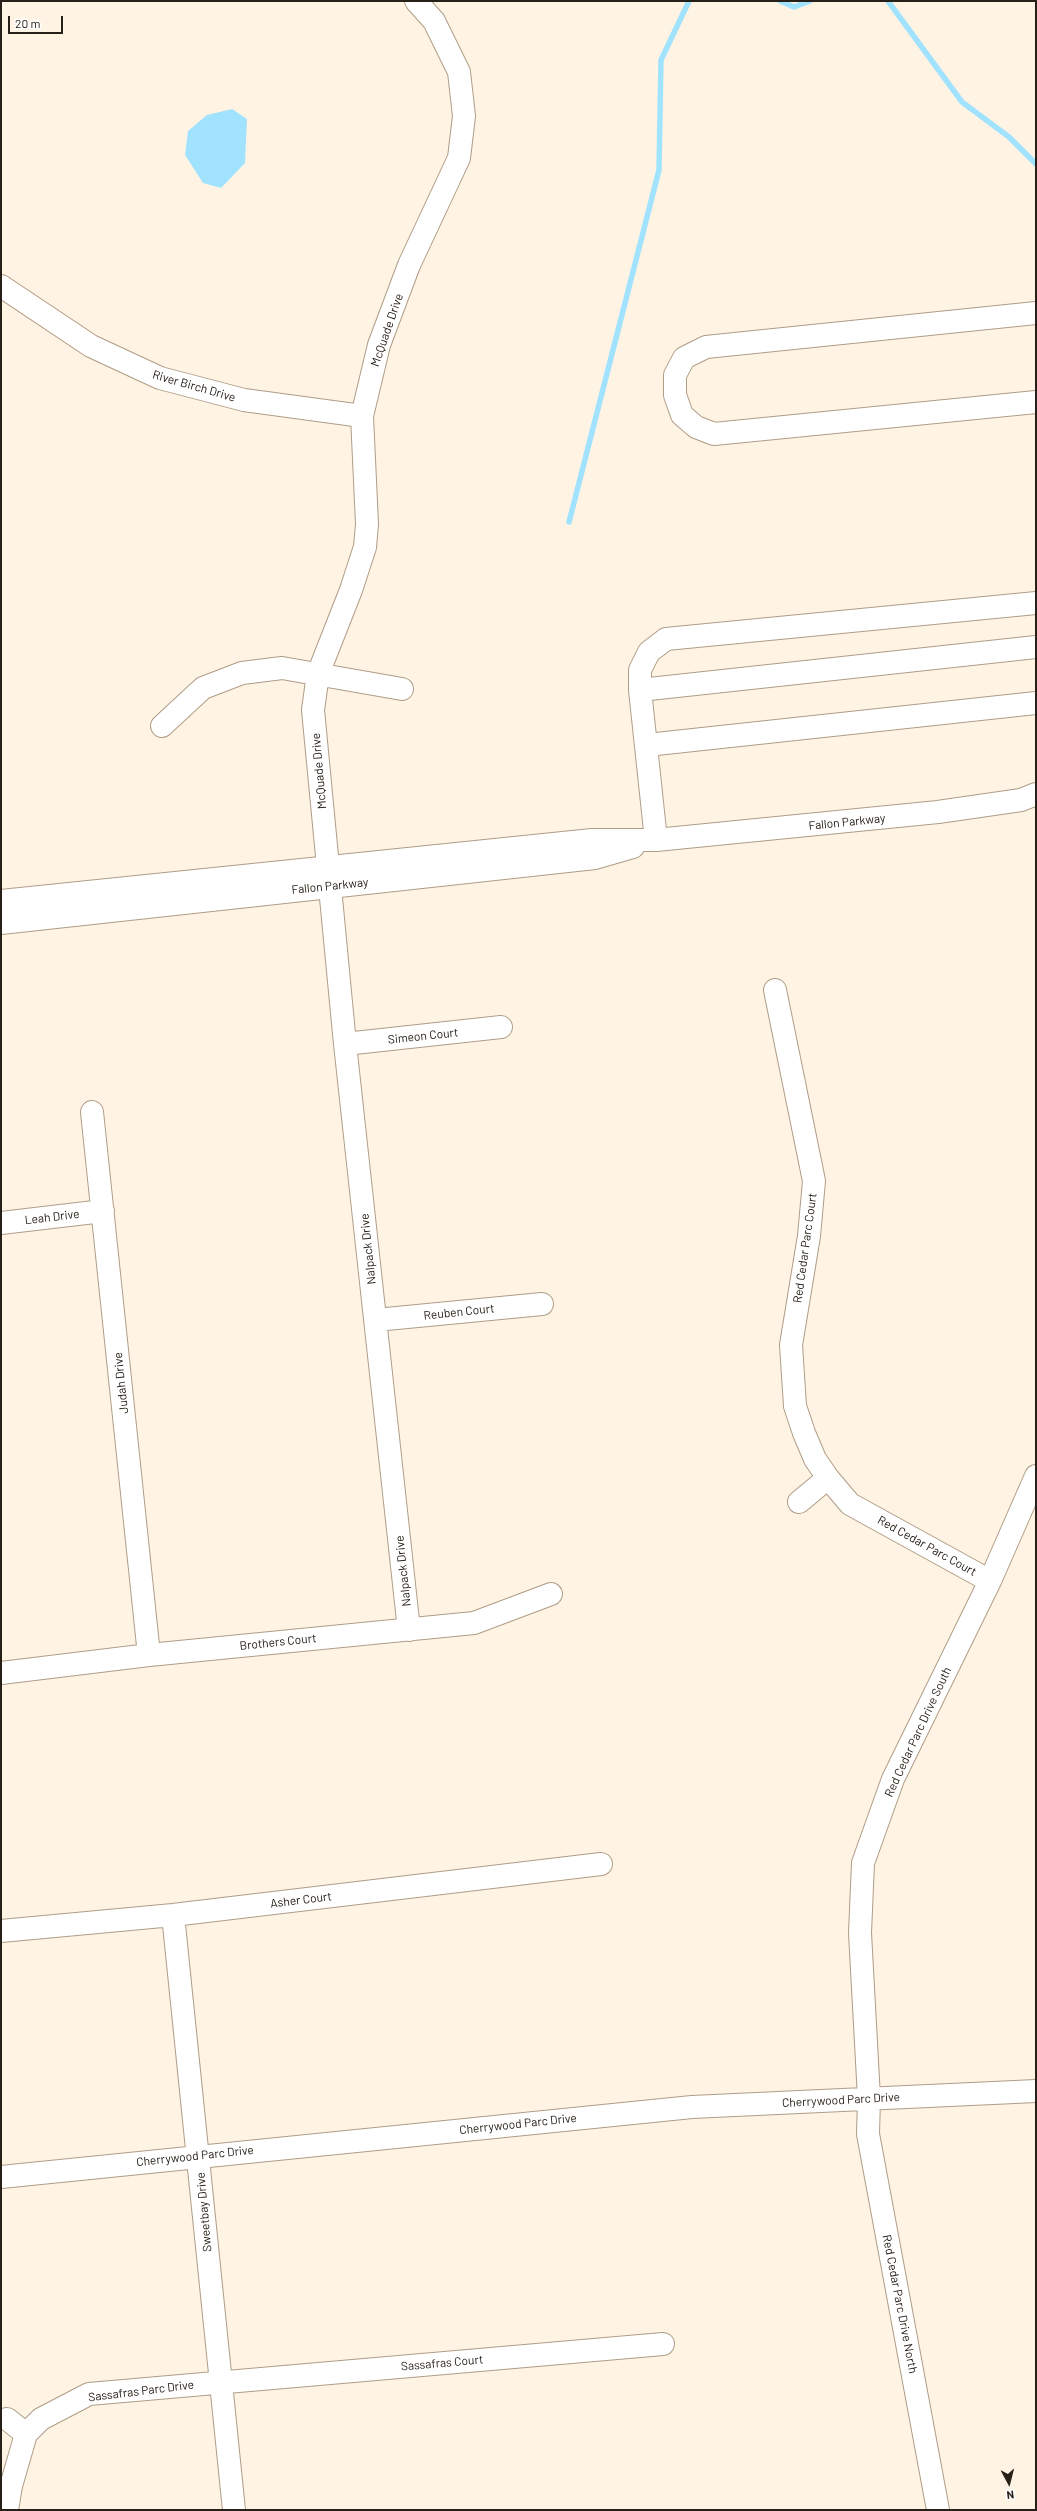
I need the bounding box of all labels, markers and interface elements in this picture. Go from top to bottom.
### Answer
scale bar [10,8,65,34]
text: 20 m [15,16,41,30]
street label: McQuade Drive [368,292,406,368]
street label: River Birch Drive [151,367,237,405]
street label: McQuade Drive [308,732,330,810]
street label: Fallon Parkway [808,811,886,833]
street label: Fallon Parkway [291,875,369,897]
street label: Simeon Court [387,1025,459,1047]
street label: Red Cedar Parc Court [790,1192,820,1304]
street label: Leah Drive [24,1207,80,1227]
street label: Nalpack Drive [357,1213,379,1285]
street label: Reuben Court [423,1301,495,1323]
street label: Judah Drive [111,1352,131,1414]
street label: Red Cedar Parc Court [875,1513,979,1579]
street label: Nalpack Drive [392,1535,414,1607]
street label: Brothers Court [239,1631,317,1653]
street label: Red Cedar Parc Drive South [881,1665,955,1799]
street label: Asher Court [269,1889,333,1911]
street label: Cherrywood Parc Drive [782,2090,900,2110]
street label: Cherrywood Parc Drive [459,2111,577,2137]
street label: Cherrywood Parc Drive [136,2143,254,2169]
street label: Sweetbay Drive [193,2172,215,2252]
street label: Red Cedar Parc Drive North [879,2233,921,2375]
street label: Sassafras Court [400,2352,484,2374]
street label: Sassafras Parc Drive [87,2377,195,2405]
north arrow [989,2463,1029,2503]
text: N [1006,2489,1015,2502]

